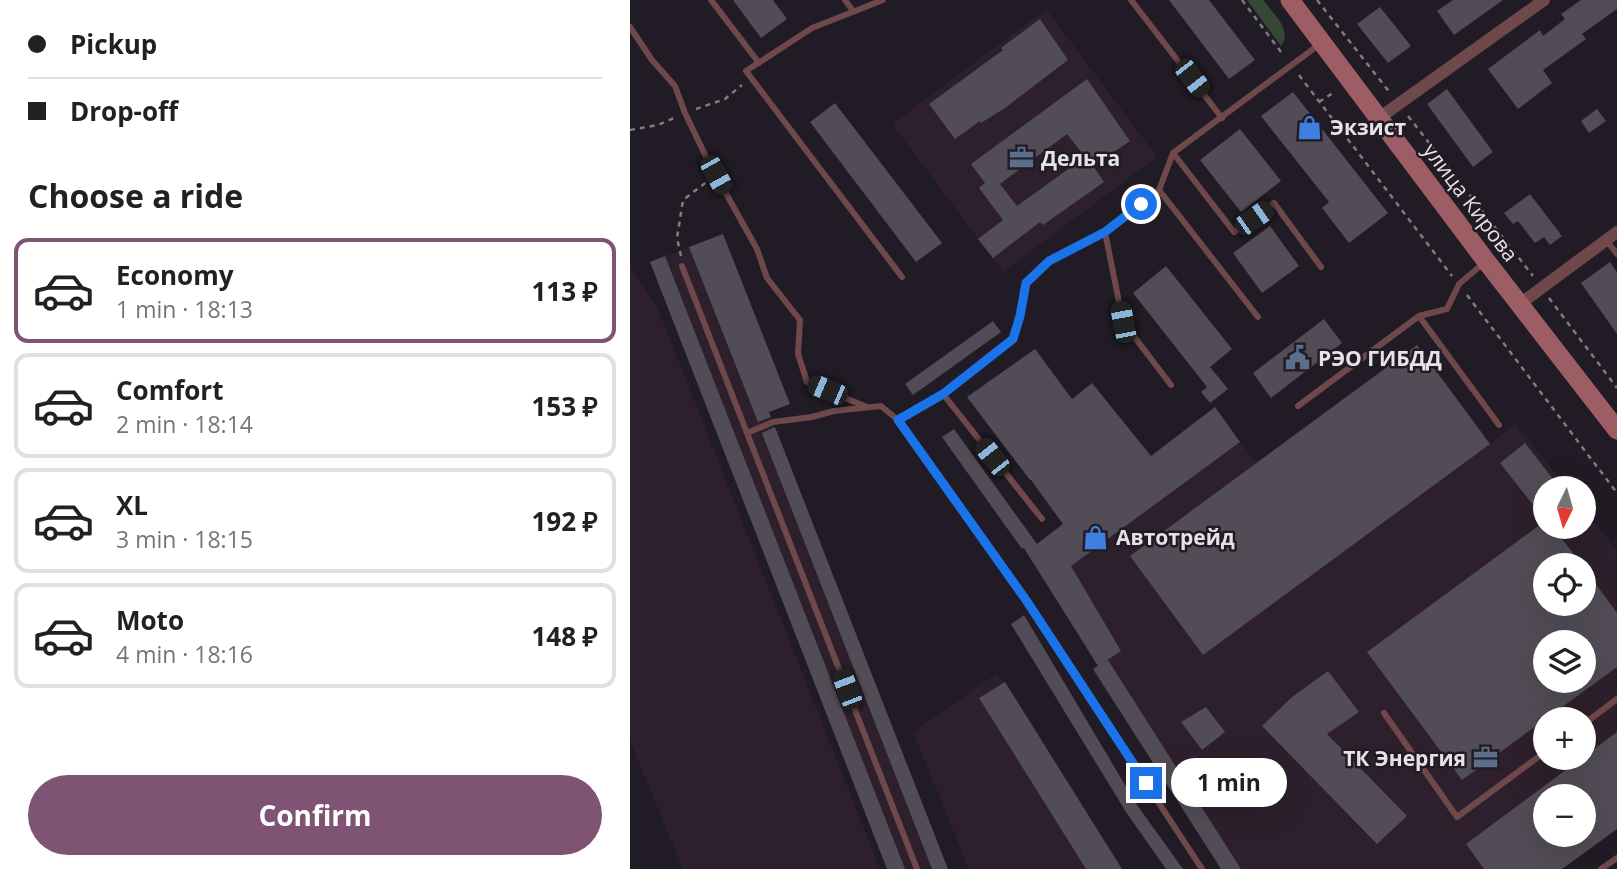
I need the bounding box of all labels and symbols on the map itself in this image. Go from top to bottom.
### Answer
car [1171,55,1214,101]
shop icon: Экзист [1296,113,1324,141]
place label: Экзист [1330,113,1407,141]
street label: улица Кирова [1417,137,1525,267]
office icon: Дельта [1007,144,1035,172]
place label: Дельта [1041,144,1120,172]
car [697,152,736,198]
route start [1125,188,1157,220]
car [1231,197,1278,239]
car [1109,299,1138,345]
public building icon: РЭО ГИБДД [1284,344,1312,372]
place label: РЭО ГИБДД [1318,344,1442,372]
car [804,372,851,408]
car [971,434,1014,480]
north arrow [1533,476,1596,539]
shop icon: Автотрейд [1082,523,1110,551]
place label: Автотрейд [1116,523,1235,551]
car [830,666,865,712]
place label: ТК Энергия [1343,744,1466,772]
office icon: ТК Энергия [1472,744,1500,772]
callout: 1 min [1170,758,1286,808]
route end [1130,767,1162,799]

